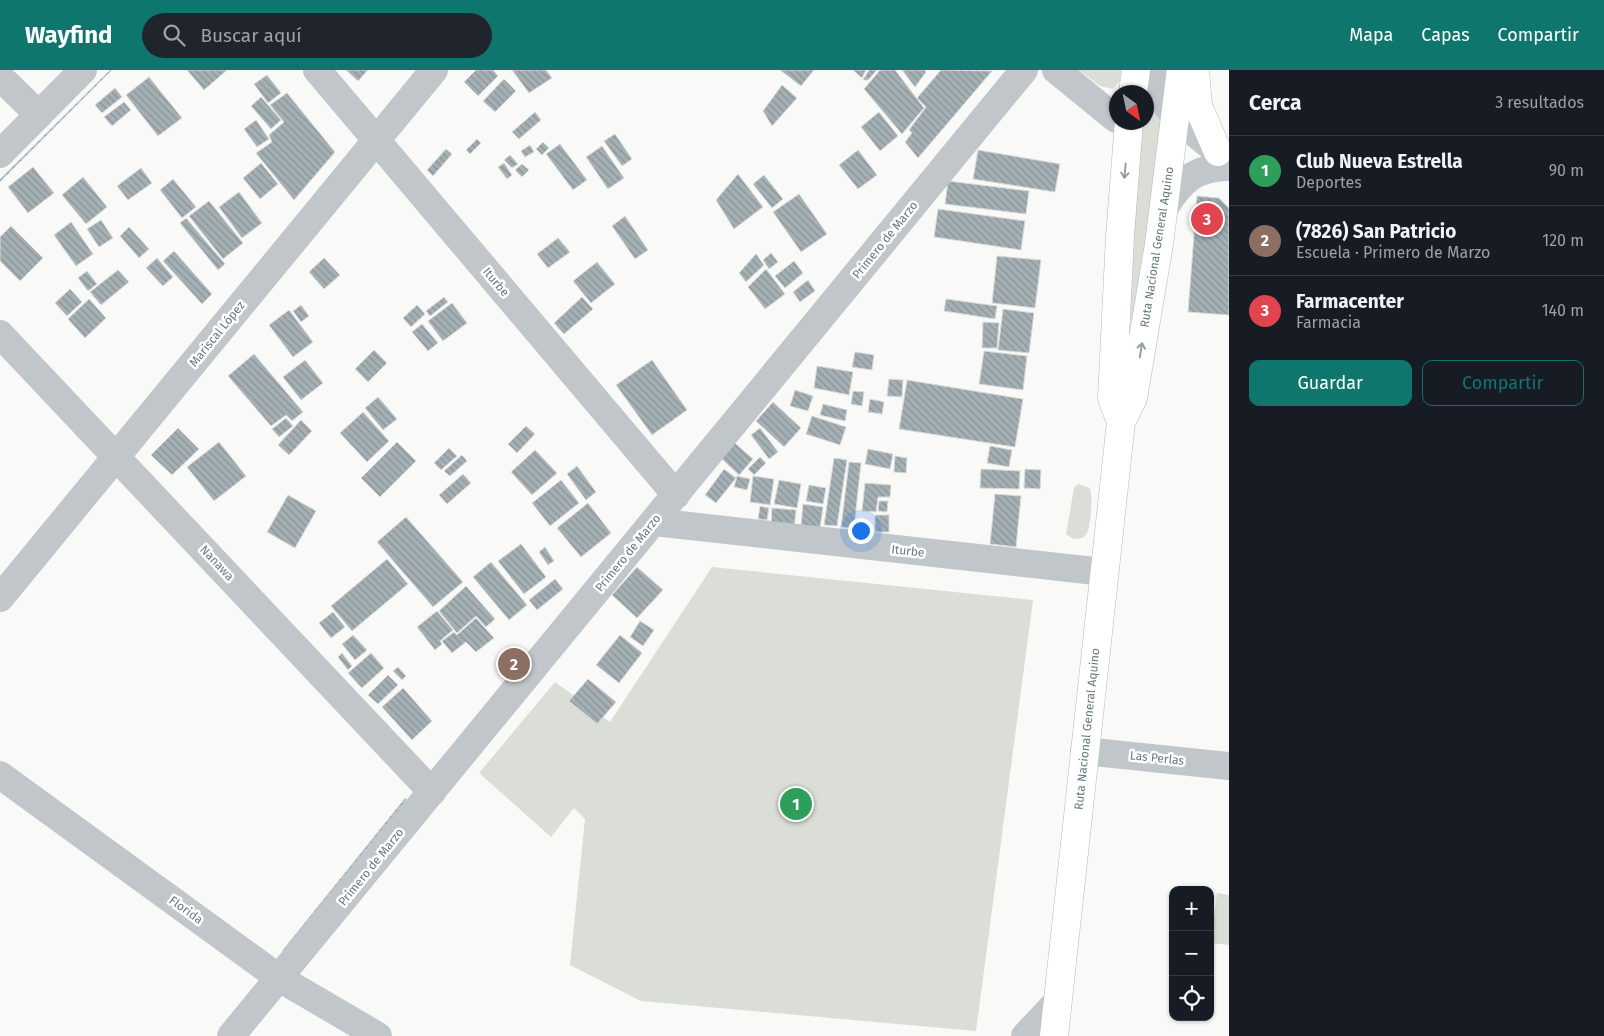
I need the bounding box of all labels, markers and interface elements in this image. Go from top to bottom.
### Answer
search box [142,13,492,58]
text: Wayfind [25,21,112,49]
icon: search [160,21,188,49]
text: Buscar aquí [200,24,302,47]
text: Mapa [1349,24,1393,46]
text: Capas [1421,24,1470,46]
text: Compartir [1498,24,1579,46]
north arrow [1109,85,1154,130]
text: Cerca [1249,90,1301,116]
text: 3 resultados [1495,93,1584,112]
text: Club Nueva Estrella [1296,150,1463,173]
text: 1 [1261,161,1269,180]
text: 90 m [1549,161,1584,180]
one-way arrow [1120,163,1129,179]
street label: Ruta Nacional General Aquino [1137,166,1177,328]
text: Deportes [1296,173,1362,192]
street label: Primero de Marzo [850,198,920,282]
pin: 3 [1191,200,1223,238]
text: (7826) San Patricio [1296,220,1456,243]
text: 2 [1261,231,1269,250]
text: 120 m [1542,231,1584,250]
text: Escuela · Primero de Marzo [1296,243,1490,262]
street label: Iturbe [480,265,512,299]
text: Farmacenter [1296,290,1404,313]
street label: Mariscal López [186,299,248,369]
text: 3 [1261,301,1269,320]
text: 140 m [1542,301,1584,320]
text: Farmacia [1296,313,1361,332]
one-way arrow [1137,342,1147,358]
button: Guardar [1249,360,1412,406]
button: Compartir [1422,360,1584,406]
street label: Primero de Marzo [593,511,663,595]
your location [848,518,874,544]
street label: Nanawa [197,542,237,584]
street label: Iturbe [891,542,925,560]
pin: 2 [498,645,530,683]
street label: Ruta Nacional General Aquino [1072,647,1102,811]
street label: Las Perlas [1129,748,1185,768]
pin: 1 [780,785,812,823]
street label: Primero de Marzo [336,825,406,909]
map controls [1169,886,1214,1021]
button: + [1169,886,1214,931]
street label: Florida [167,893,205,927]
button: − [1169,931,1214,976]
button: locate [1169,976,1214,1021]

